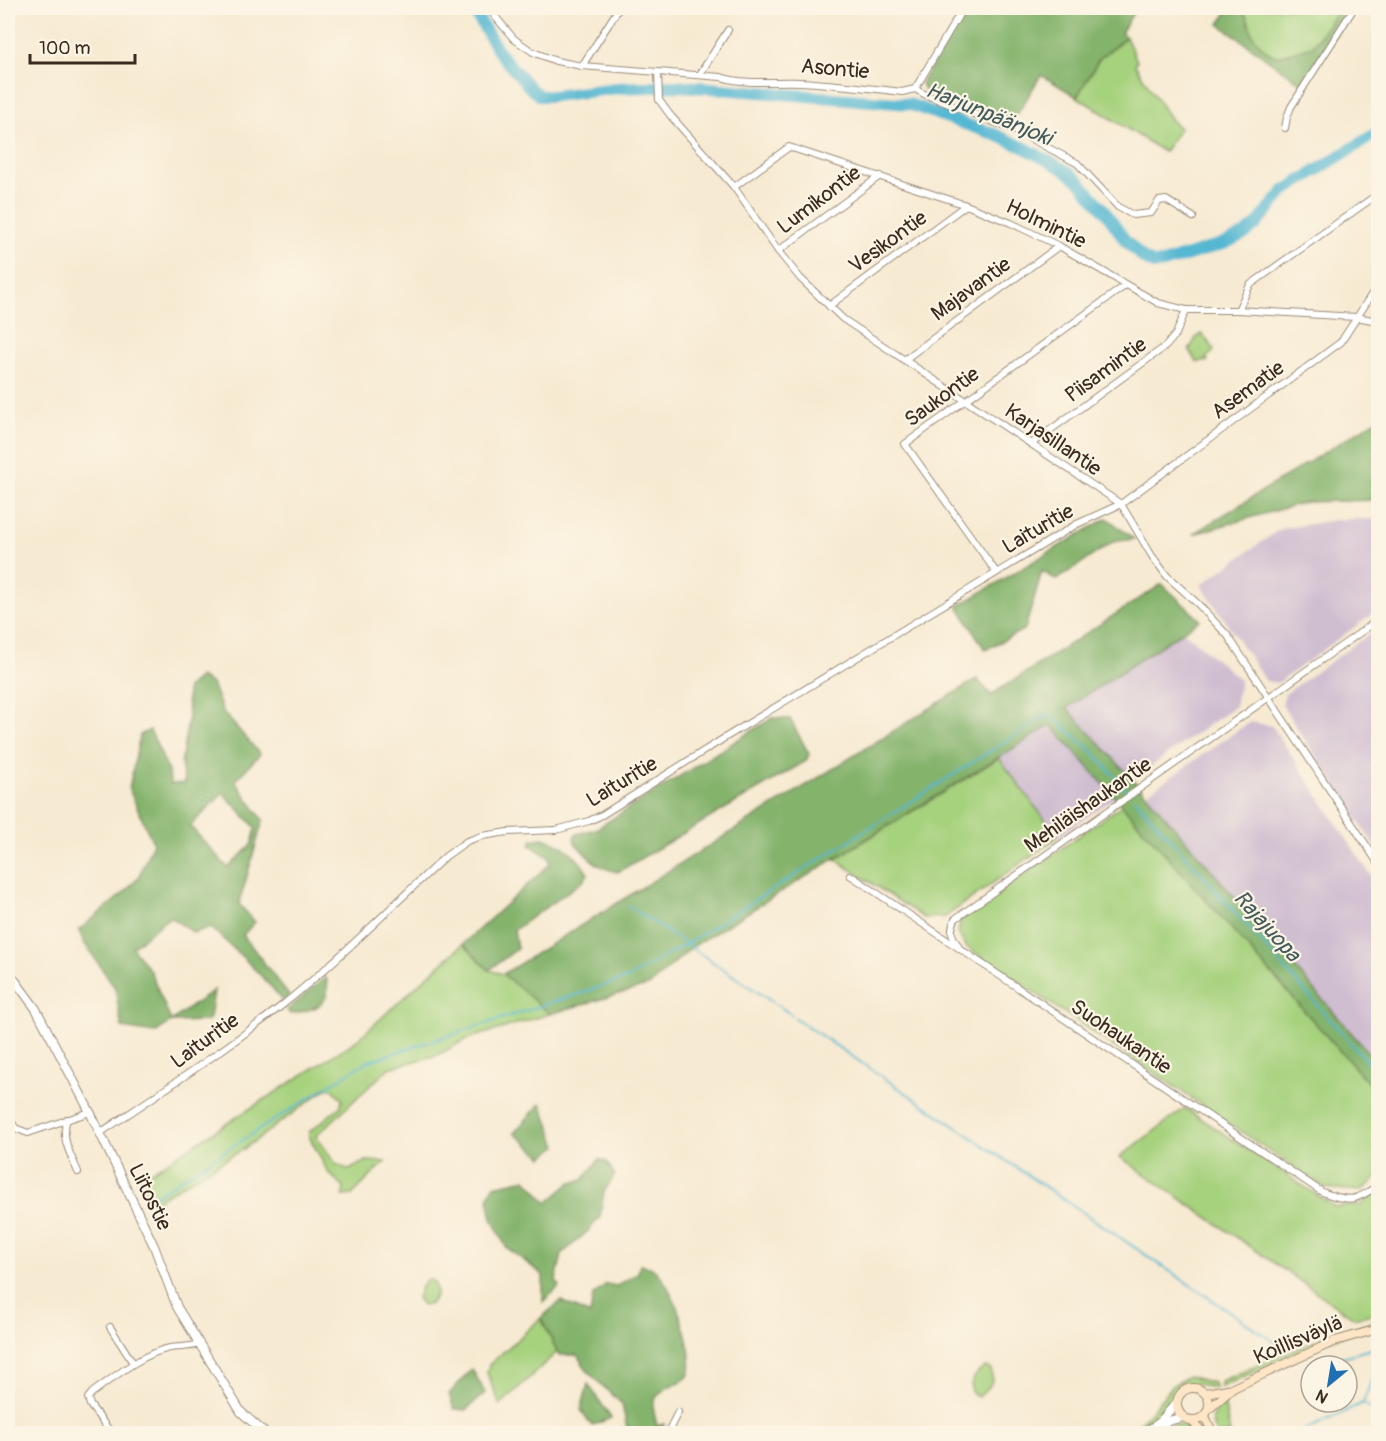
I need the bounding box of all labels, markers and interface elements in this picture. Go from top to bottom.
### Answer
scale bar [30,27,135,65]
text: 100 m [39,37,91,60]
street label: Asontie [800,53,871,85]
water label: Harjunpäänjoki [922,76,1059,153]
street label: Lumikontie [772,159,867,240]
street label: Holmintie [1001,193,1091,255]
street label: Vesikontie [844,204,933,279]
street label: Majavantie [926,251,1017,327]
street label: Piisamintie [1060,331,1153,409]
street label: Asematie [1206,354,1290,425]
street label: Saukontie [899,360,985,433]
street label: Karjasillantie [999,398,1107,483]
street label: Laituritie [997,497,1079,560]
street label: Laituritie [582,750,663,814]
street label: Mehiläishaukantie [1019,751,1157,859]
water label: Rajajuopa [1228,884,1308,969]
street label: Suohaukantie [1065,993,1177,1081]
street label: Laituritie [165,1007,245,1075]
street label: Liitostie [122,1159,178,1235]
street label: Koillisväylä [1249,1309,1347,1371]
north arrow [1299,1354,1359,1414]
text: N [1312,1385,1332,1407]

